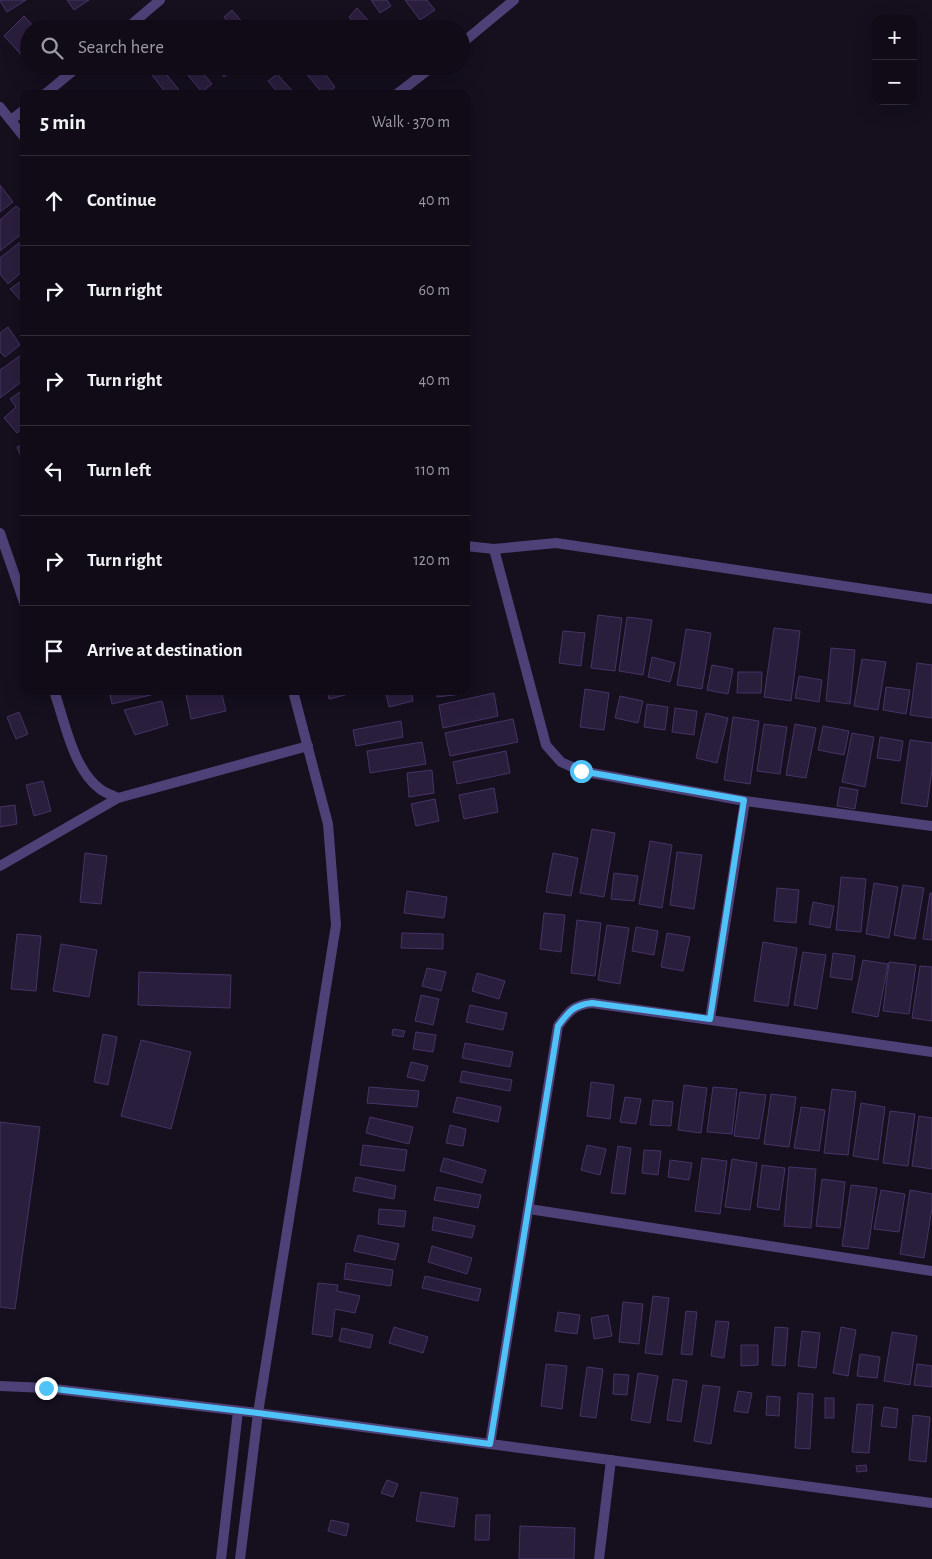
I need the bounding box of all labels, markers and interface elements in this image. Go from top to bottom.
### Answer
map controls [872,15,917,105]
button: + [872,15,917,60]
search box [20,20,470,75]
icon: search [38,34,66,62]
text: Search here [78,38,164,57]
button: − [872,60,917,105]
text: 5 min [40,112,86,133]
text: Walk · 370 m [372,114,450,130]
icon: ahead [40,187,68,215]
text: Continue [87,191,156,210]
text: 40 m [418,192,450,208]
icon: right [40,277,68,305]
text: Turn right [87,281,162,300]
text: 60 m [419,282,450,298]
icon: right [40,367,68,395]
text: Turn right [87,371,162,390]
text: 40 m [418,372,450,388]
icon: left [40,457,68,485]
text: Turn left [87,461,151,480]
text: 110 m [415,462,450,478]
icon: right [40,547,68,575]
text: Turn right [87,551,162,570]
text: 120 m [413,552,450,568]
icon: arrive [40,637,68,665]
text: Arrive at destination [87,641,243,660]
route start [570,760,593,783]
route end [35,1377,58,1400]

